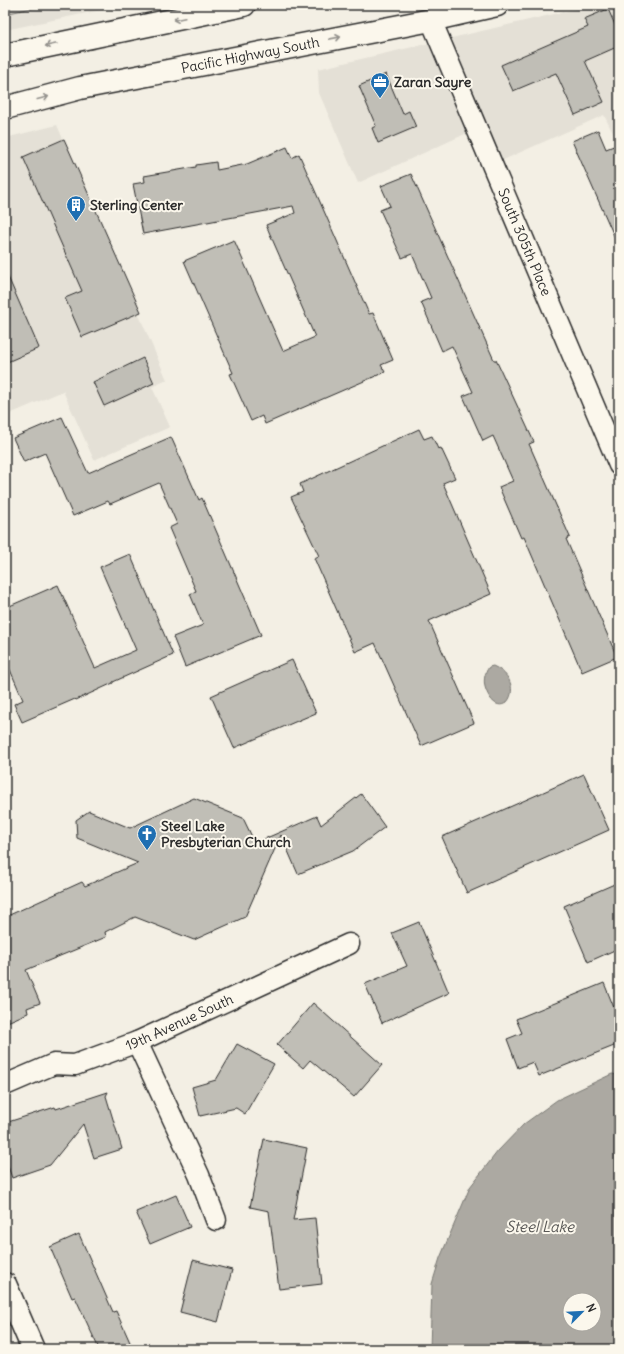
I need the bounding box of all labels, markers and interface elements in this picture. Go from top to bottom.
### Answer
one-way arrow [172,15,185,23]
street label: Pacific Highway South [180,33,321,77]
one-way arrow [328,34,341,42]
one-way arrow [45,41,58,49]
office icon: Zaran Sayre [369,71,391,99]
place label: Zaran Sayre [394,73,472,91]
one-way arrow [36,94,49,101]
street label: South 305th Place [494,185,556,299]
building icon: Sterling Center [65,194,87,222]
place label: Sterling Center [90,196,183,214]
place label: Steel Lake Presbyterian Church [161,817,291,851]
church icon: Steel Lake Presbyterian Church [136,823,158,851]
street label: 19th Avenue South [123,990,236,1055]
water label: Steel Lake [506,1217,575,1236]
north arrow [562,1292,602,1332]
text: N [583,1302,599,1314]

